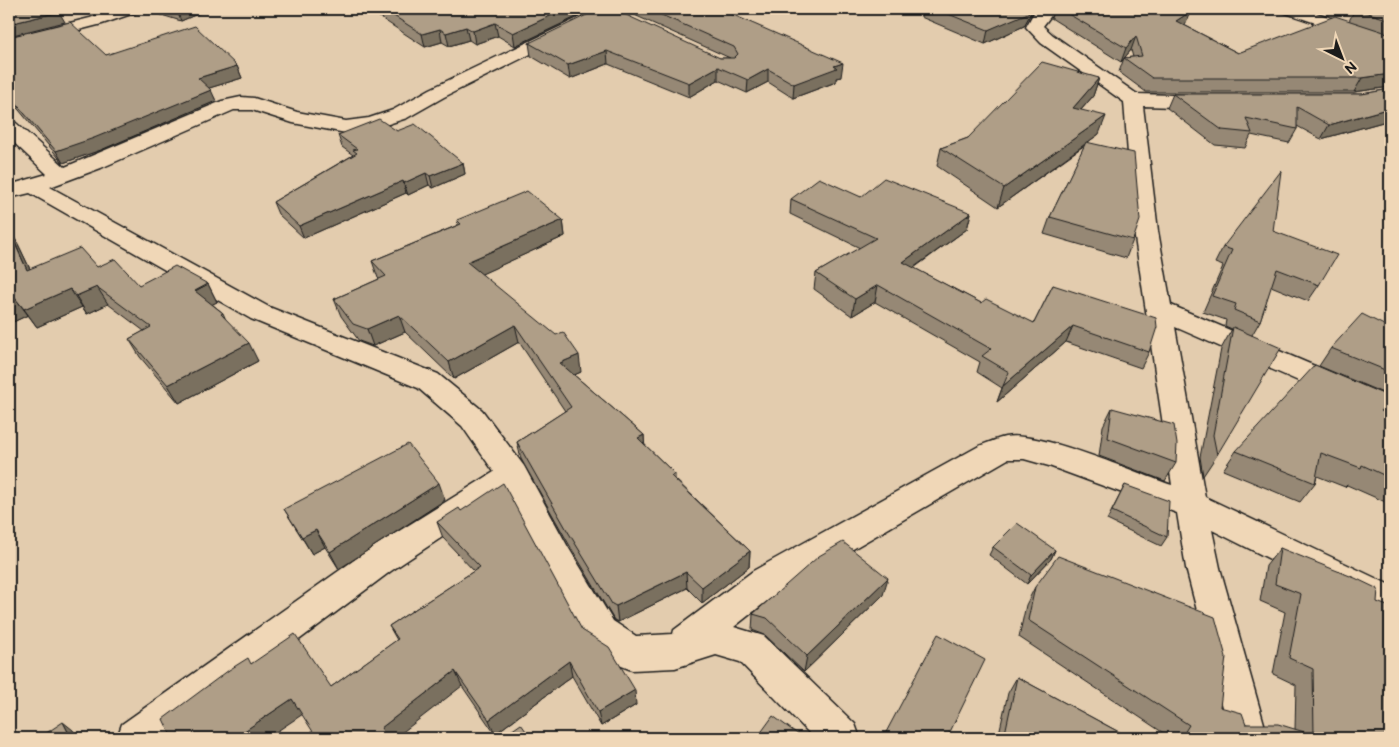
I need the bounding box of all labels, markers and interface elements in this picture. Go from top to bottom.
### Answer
north arrow [1316,32,1366,82]
text: N [1341,57,1360,77]

